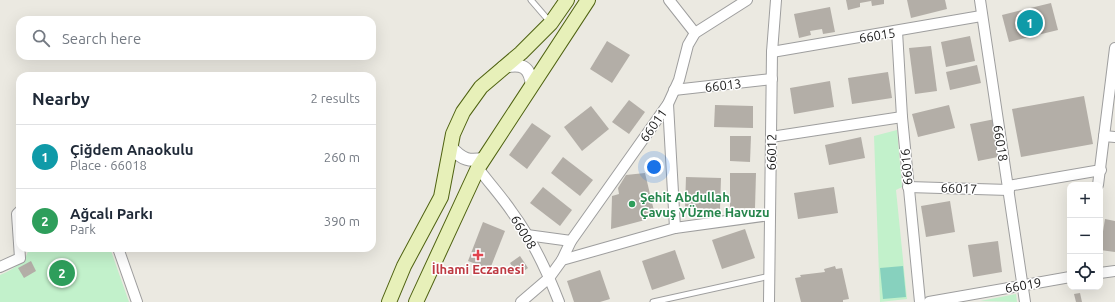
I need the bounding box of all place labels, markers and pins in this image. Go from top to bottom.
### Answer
pin: 1 [1017,8,1043,38]
place label: Şehit Abdullah Çavuş YÜzme Havuzu [640,190,770,221]
marker: Şehit Abdullah Çavuş YÜzme Havuzu [627,199,637,209]
marker: İlhami Eczanesi [473,250,483,260]
pin: 2 [49,258,75,288]
place label: İlhami Eczanesi [432,262,524,276]

